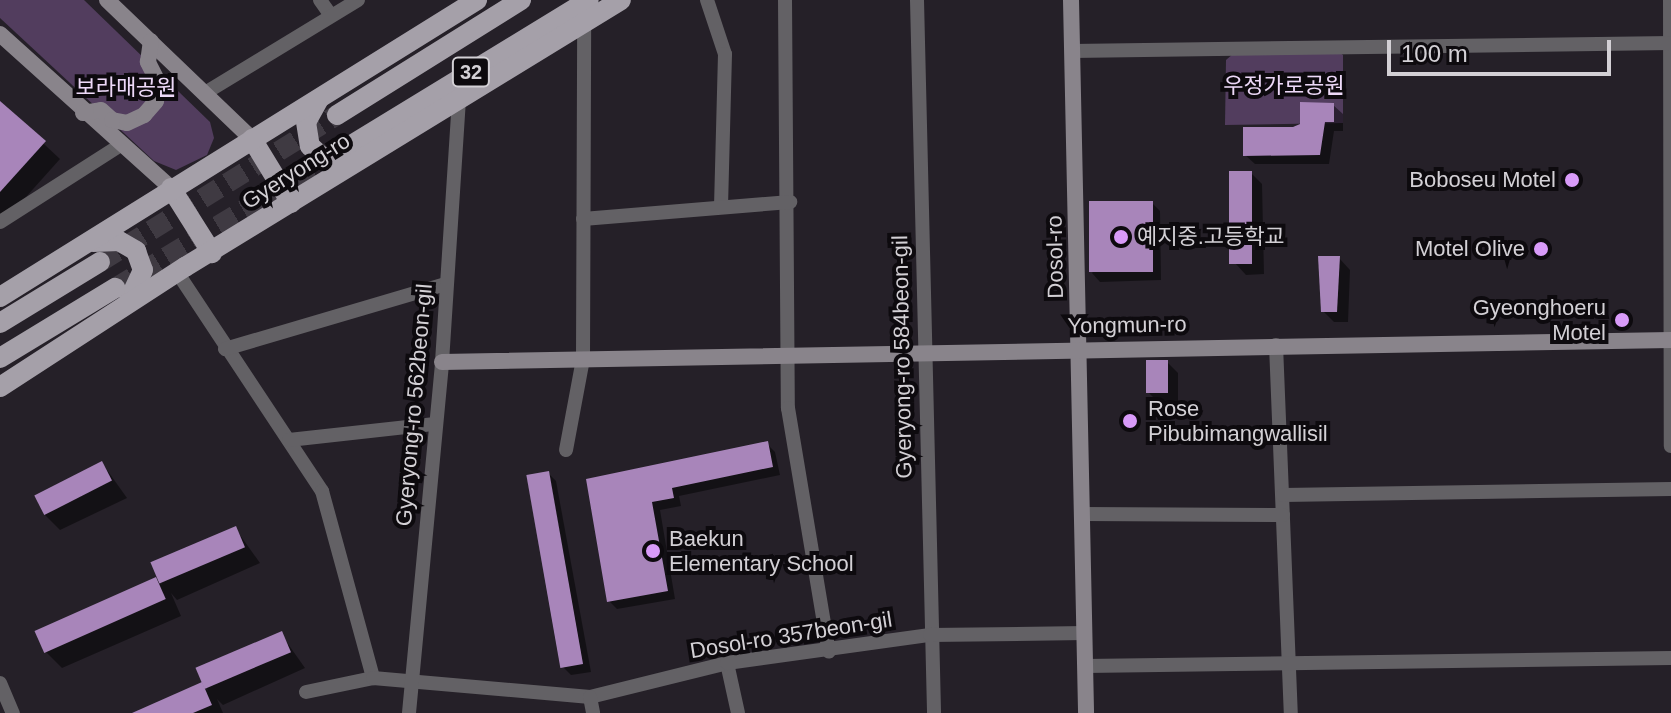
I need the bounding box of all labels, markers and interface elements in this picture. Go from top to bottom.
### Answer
scale bar [1391,24,1615,74]
text: 100 m [1401,40,1468,67]
road number: 32 [451,56,491,88]
park label: 우정가로공원 [1223,73,1345,99]
park label: 보라매공원 [75,75,177,101]
street label: Gyeryong-ro [237,127,355,215]
place label: Boboseu Motel [1409,167,1556,193]
marker: Boboseu Motel [1563,171,1581,189]
street label: Dosol-ro [1041,215,1069,299]
place label: 예지중.고등학교 [1137,224,1285,250]
marker: 예지중.고등학교 [1112,228,1130,246]
street label: Gyeryong-ro 584beon-gil [887,235,917,479]
place label: Motel Olive [1415,236,1525,262]
marker: Motel Olive [1532,240,1550,258]
street label: Gyeryong-ro 562beon-gil [390,283,438,527]
place label: Gyeonghoeru Motel [1473,294,1606,346]
street label: Yongmun-ro [1067,311,1187,339]
marker: Gyeonghoeru Motel [1613,311,1631,329]
place label: Rose Pibubimangwallisil [1148,395,1328,446]
marker: Rose Pibubimangwallisil [1119,410,1141,432]
place label: Baekun Elementary School [669,525,854,576]
marker: Baekun Elementary School [644,542,662,560]
street label: Dosol-ro 357beon-gil [688,606,894,664]

